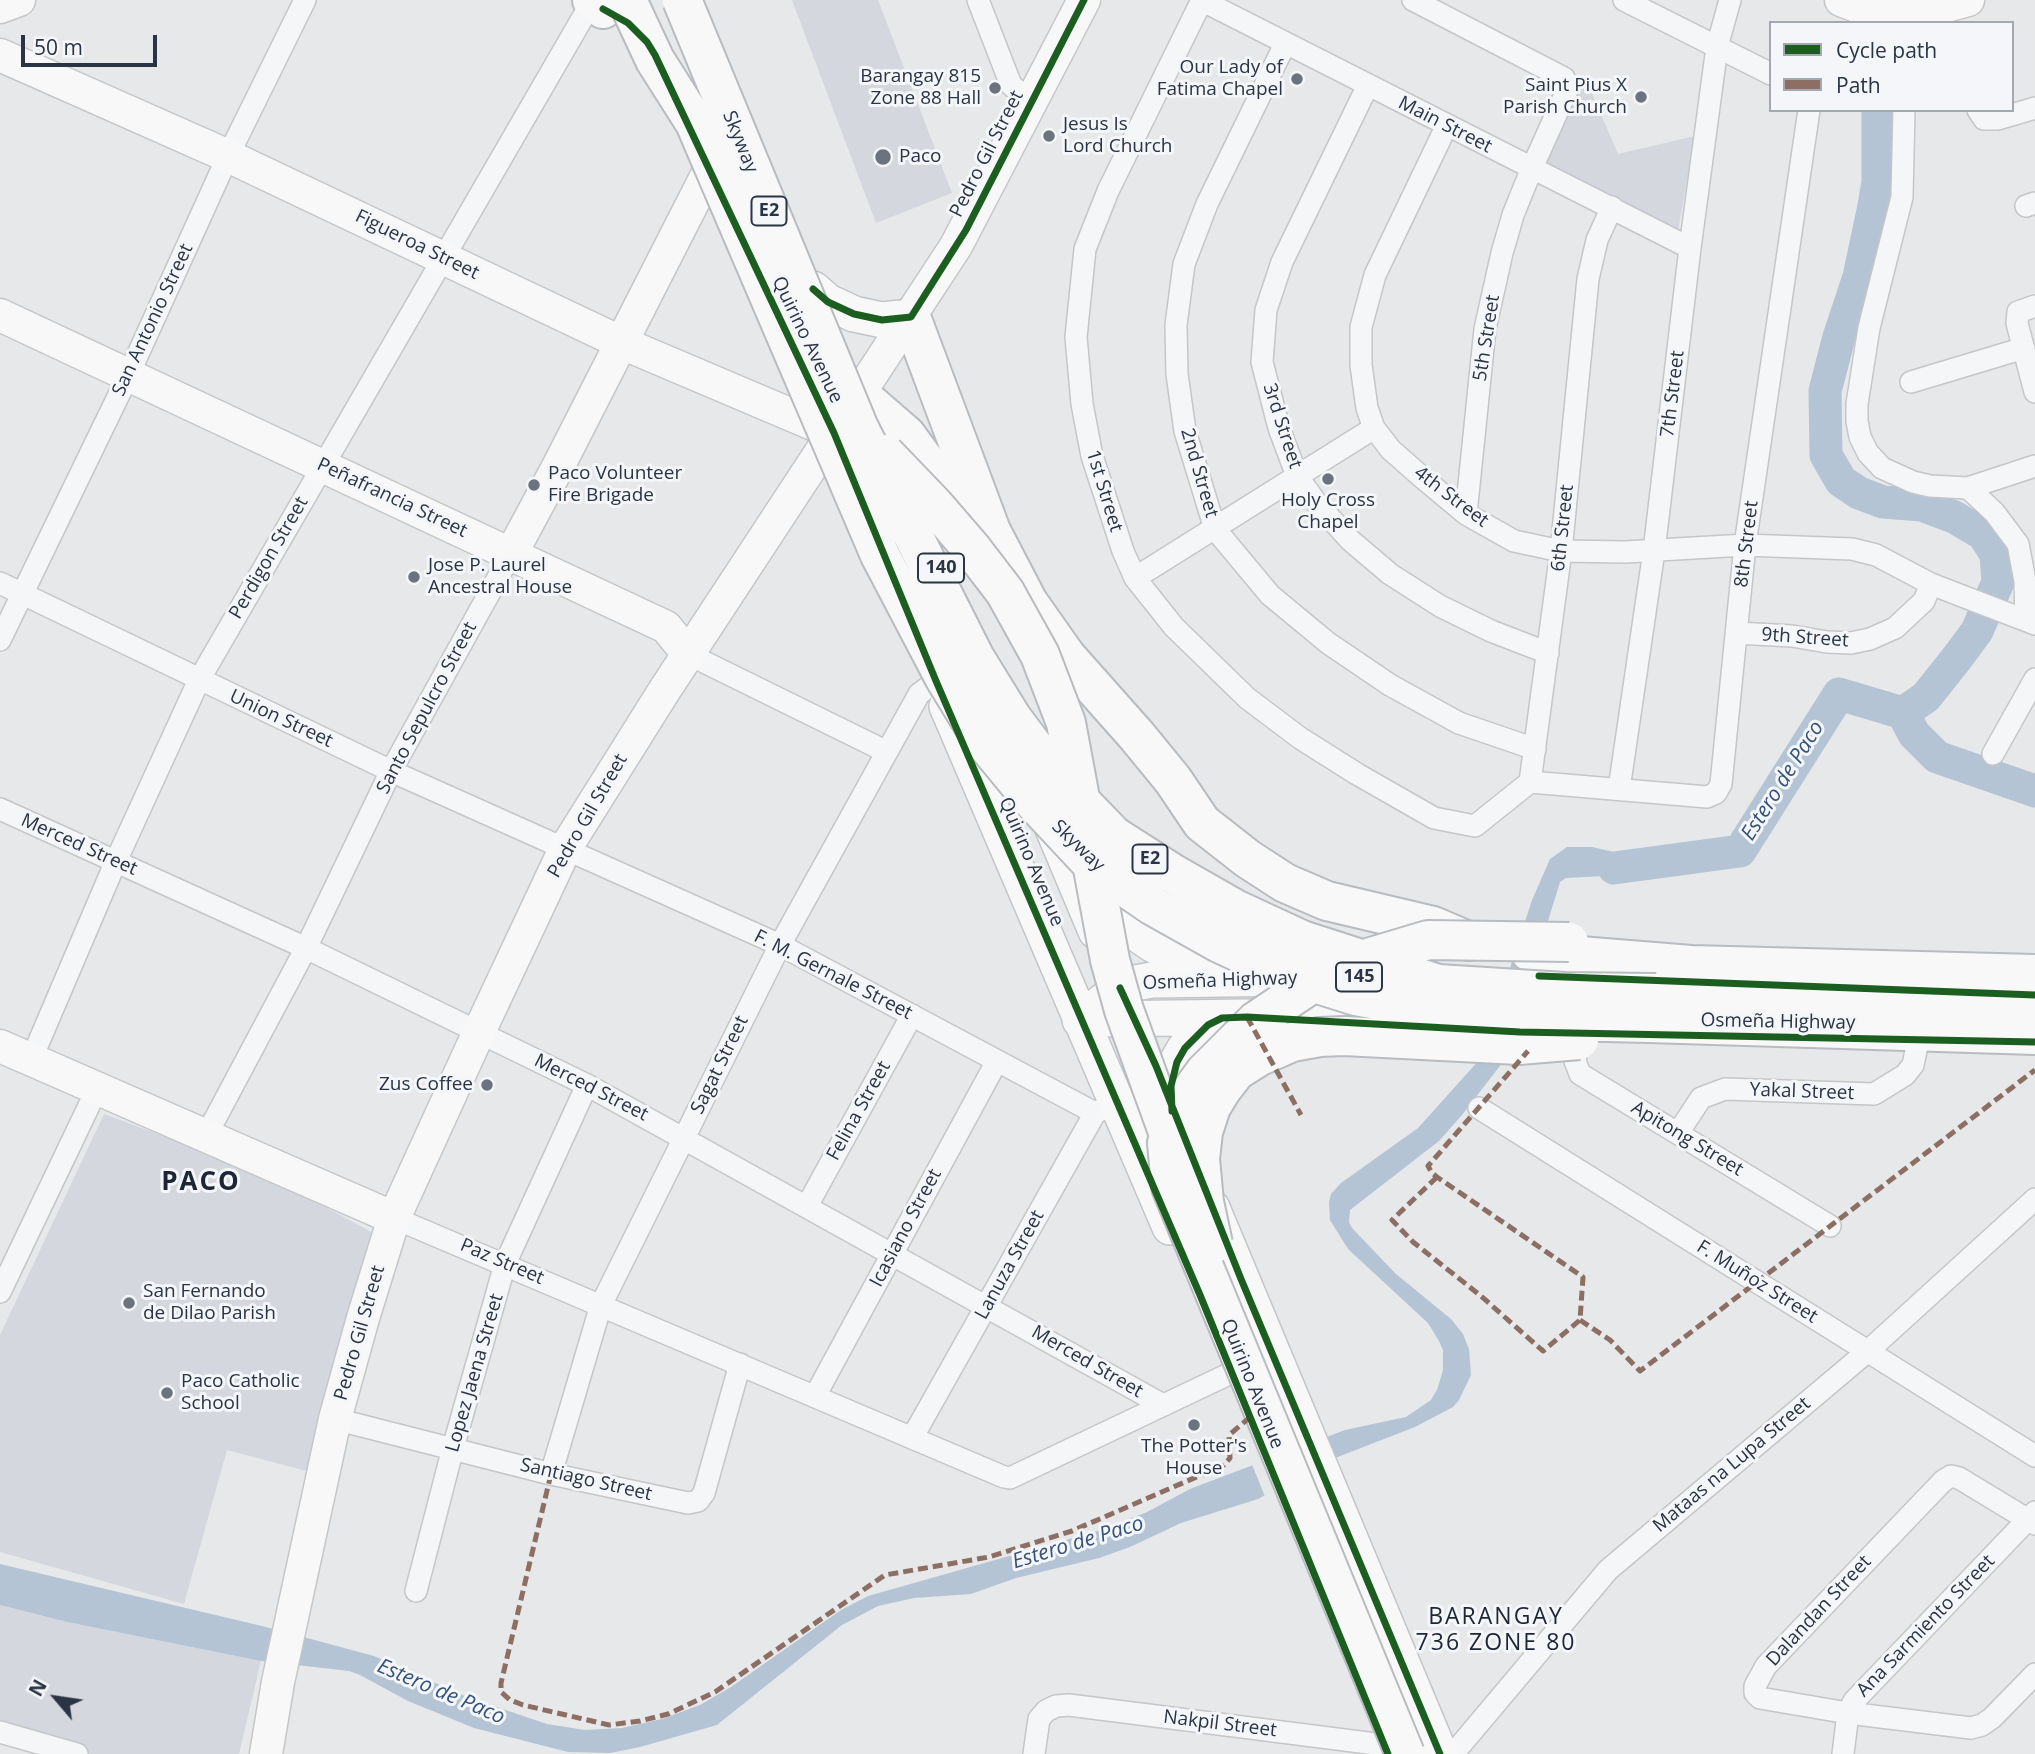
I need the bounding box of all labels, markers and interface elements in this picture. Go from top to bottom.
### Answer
scale bar [24,21,161,65]
legend [1769,21,2014,112]
text: 50 m [34,33,83,61]
text: Cycle path [1836,36,1937,64]
place label: Our Lady of Fatima Chapel [1157,57,1283,101]
place label: Barangay 815 Zone 88 Hall [860,66,981,110]
marker: Our Lady of Fatima Chapel [1289,71,1305,87]
text: Path [1836,71,1881,99]
place label: Saint Pius X Parish Church [1503,75,1627,119]
marker: Barangay 815 Zone 88 Hall [987,80,1003,96]
street label: Pedro Gil Street [945,87,1029,221]
marker: Saint Pius X Parish Church [1633,89,1649,105]
street label: Main Street [1394,92,1496,158]
street label: Skyway [717,108,763,176]
place label: Jesus Is Lord Church [1063,114,1172,158]
marker: Jesus Is Lord Church [1041,128,1057,144]
place label: Paco [899,146,942,168]
marker: Paco [873,147,893,167]
road number: E2 [752,196,786,226]
street label: Figueroa Street [351,205,483,285]
street label: San Antonio Street [108,240,198,400]
street label: Quirino Avenue [767,273,847,407]
street label: 5th Street [1469,293,1505,383]
street label: 7th Street [1656,349,1690,439]
street label: 3rd Street [1258,381,1306,471]
street label: 2nd Street [1175,426,1223,520]
street label: 1st Street [1081,447,1127,535]
street label: Peñafrancia Street [313,453,471,543]
street label: 4th Street [1409,462,1493,532]
place label: Paco Volunteer Fire Brigade [548,463,682,507]
marker: Holy Cross Chapel [1320,471,1336,487]
marker: Paco Volunteer Fire Brigade [526,477,542,493]
street label: 6th Street [1547,483,1579,573]
place label: Holy Cross Chapel [1281,490,1375,534]
street label: Perdigon Street [225,493,313,623]
street label: 8th Street [1730,499,1764,589]
road number: 140 [918,554,964,582]
place label: Jose P. Laurel Ancestral House [428,555,572,599]
marker: Jose P. Laurel Ancestral House [406,569,422,585]
street label: Santo Sepulcro Street [372,618,482,798]
street label: 9th Street [1761,624,1849,652]
street label: Union Street [226,685,336,753]
water label: Estero de Paco [1736,717,1830,845]
street label: Pedro Gil Street [543,750,633,882]
street label: Quirino Avenue [994,794,1068,930]
street label: Merced Street [17,809,141,881]
street label: Skyway [1047,815,1109,877]
road number: E2 [1132,844,1168,874]
street label: F. M. Gernale Street [750,925,916,1025]
road number: 145 [1336,962,1382,992]
street label: Osmeña Highway [1142,967,1298,995]
street label: Osmeña Highway [1700,1009,1856,1035]
street label: Sagat Street [686,1012,754,1118]
street label: Merced Street [530,1049,652,1127]
street label: Felina Street [822,1057,896,1165]
place label: Zus Coffee [379,1074,473,1096]
marker: Zus Coffee [479,1077,495,1093]
street label: Yakal Street [1749,1079,1855,1105]
street label: Apitong Street [1627,1097,1747,1181]
street label: Icasiano Street [865,1165,947,1291]
district label: PACO [162,1167,240,1199]
street label: Lanuza Street [971,1206,1049,1324]
street label: Paz Street [457,1234,547,1290]
street label: F. Muñoz Street [1692,1236,1822,1328]
street label: Pedro Gil Street [330,1263,390,1403]
place label: San Fernando de Dilao Parish [143,1281,276,1325]
street label: Lopez Jaena Street [441,1291,509,1455]
marker: San Fernando de Dilao Parish [121,1295,137,1311]
street label: Quirino Avenue [1216,1316,1288,1452]
street label: Merced Street [1027,1321,1147,1403]
place label: Paco Catholic School [181,1371,300,1415]
marker: Paco Catholic School [159,1385,175,1401]
street label: Mataas na Lupa Street [1649,1392,1815,1538]
marker: The Potter's House [1186,1417,1202,1433]
place label: The Potter's House [1141,1436,1247,1480]
street label: Santiago Street [518,1454,654,1506]
water label: Estero de Paco [1009,1511,1147,1575]
street label: Ana Sarmiento Street [1852,1550,2000,1702]
street label: Dalandan Street [1762,1551,1876,1671]
district label: BARANGAY 736 ZONE 80 [1417,1603,1575,1657]
water label: Estero de Paco [373,1654,509,1730]
north arrow [21,1663,91,1733]
text: N [23,1675,53,1701]
street label: Nakpil Street [1162,1706,1278,1742]

